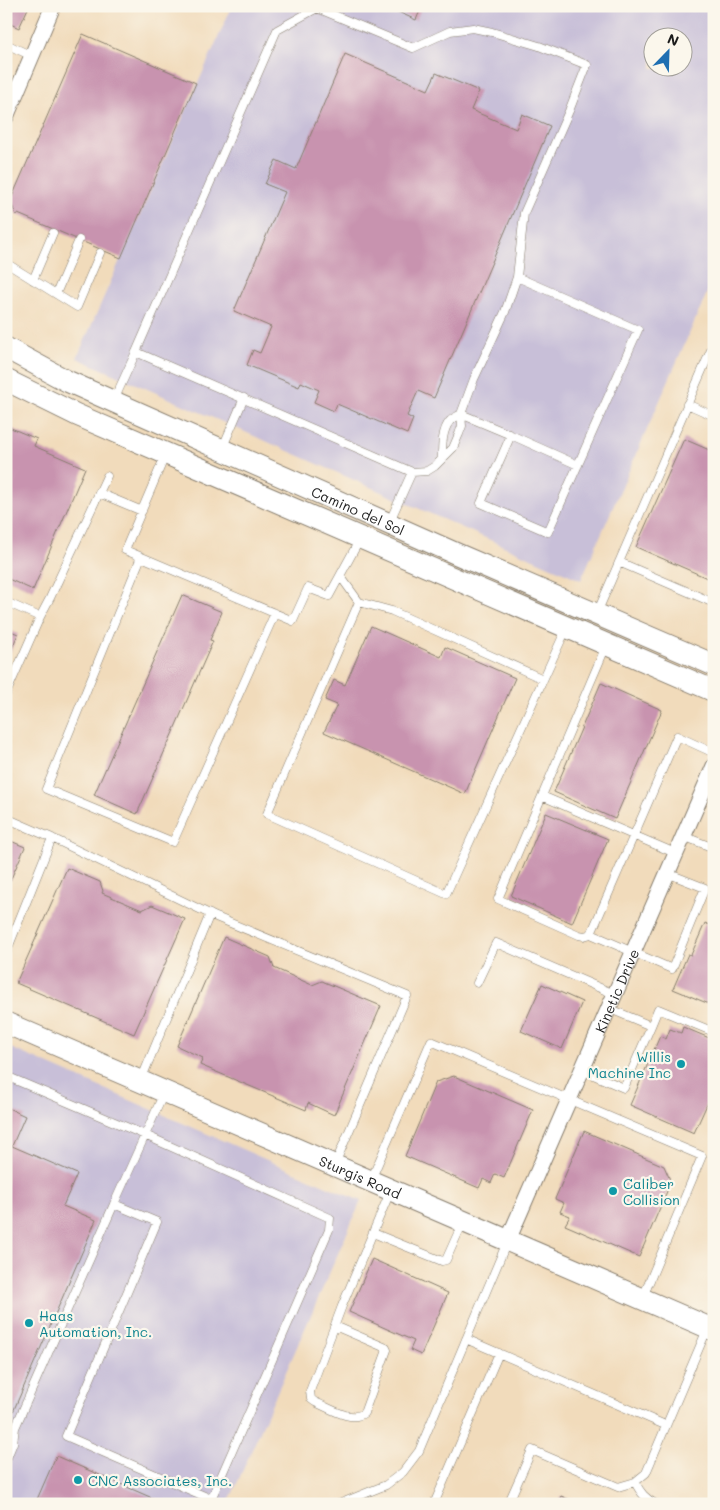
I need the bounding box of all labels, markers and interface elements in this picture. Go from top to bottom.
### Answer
north arrow [642,28,692,78]
text: N [665,29,682,50]
street label: Camino del Sol [309,481,408,539]
street label: Kinetic Drive [590,946,643,1035]
place label: Willis Machine Inc [588,1047,671,1082]
marker: Willis Machine Inc [675,1058,687,1070]
street label: Sturgis Road [316,1150,404,1203]
place label: Caliber Collision [623,1174,680,1209]
marker: Caliber Collision [607,1185,619,1197]
place label: Haas Automation, Inc. [39,1306,152,1341]
marker: Haas Automation, Inc. [23,1317,35,1329]
place label: CNC Associates, Inc. [88,1471,232,1490]
marker: CNC Associates, Inc. [72,1474,84,1486]

